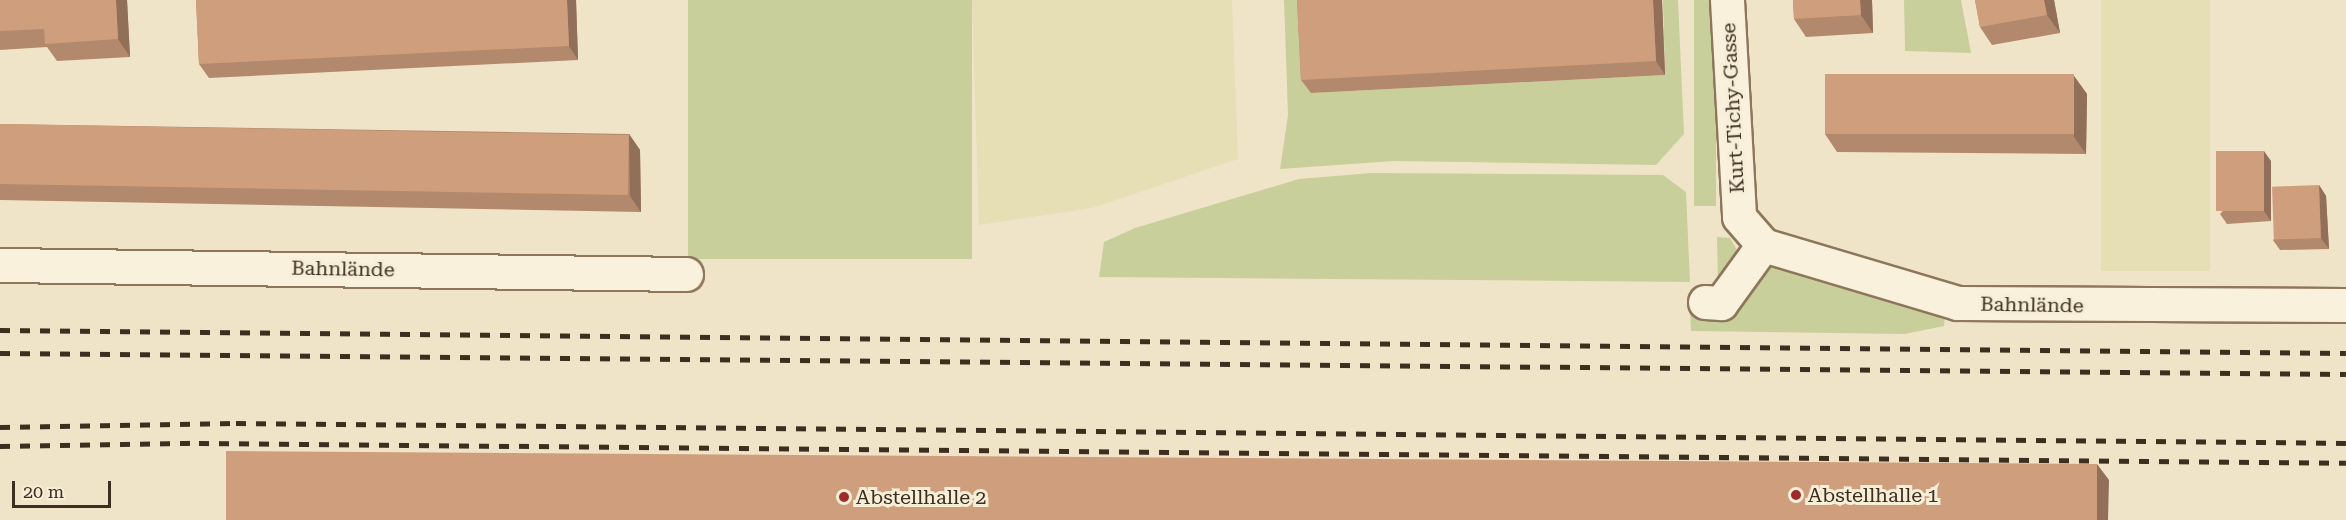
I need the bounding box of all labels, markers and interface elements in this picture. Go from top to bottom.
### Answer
street label: Kurt-Tichy-Gasse [1717,22,1749,194]
street label: Bahnlände [291,256,395,282]
street label: Bahnlände [1980,292,2084,318]
scale bar [15,469,114,507]
text: 20 m [23,481,64,502]
place label: Abstellhalle 1 [1808,483,1938,507]
place label: Abstellhalle 2 [856,485,986,509]
marker: Abstellhalle 1 [1789,488,1803,502]
marker: Abstellhalle 2 [837,490,851,504]

